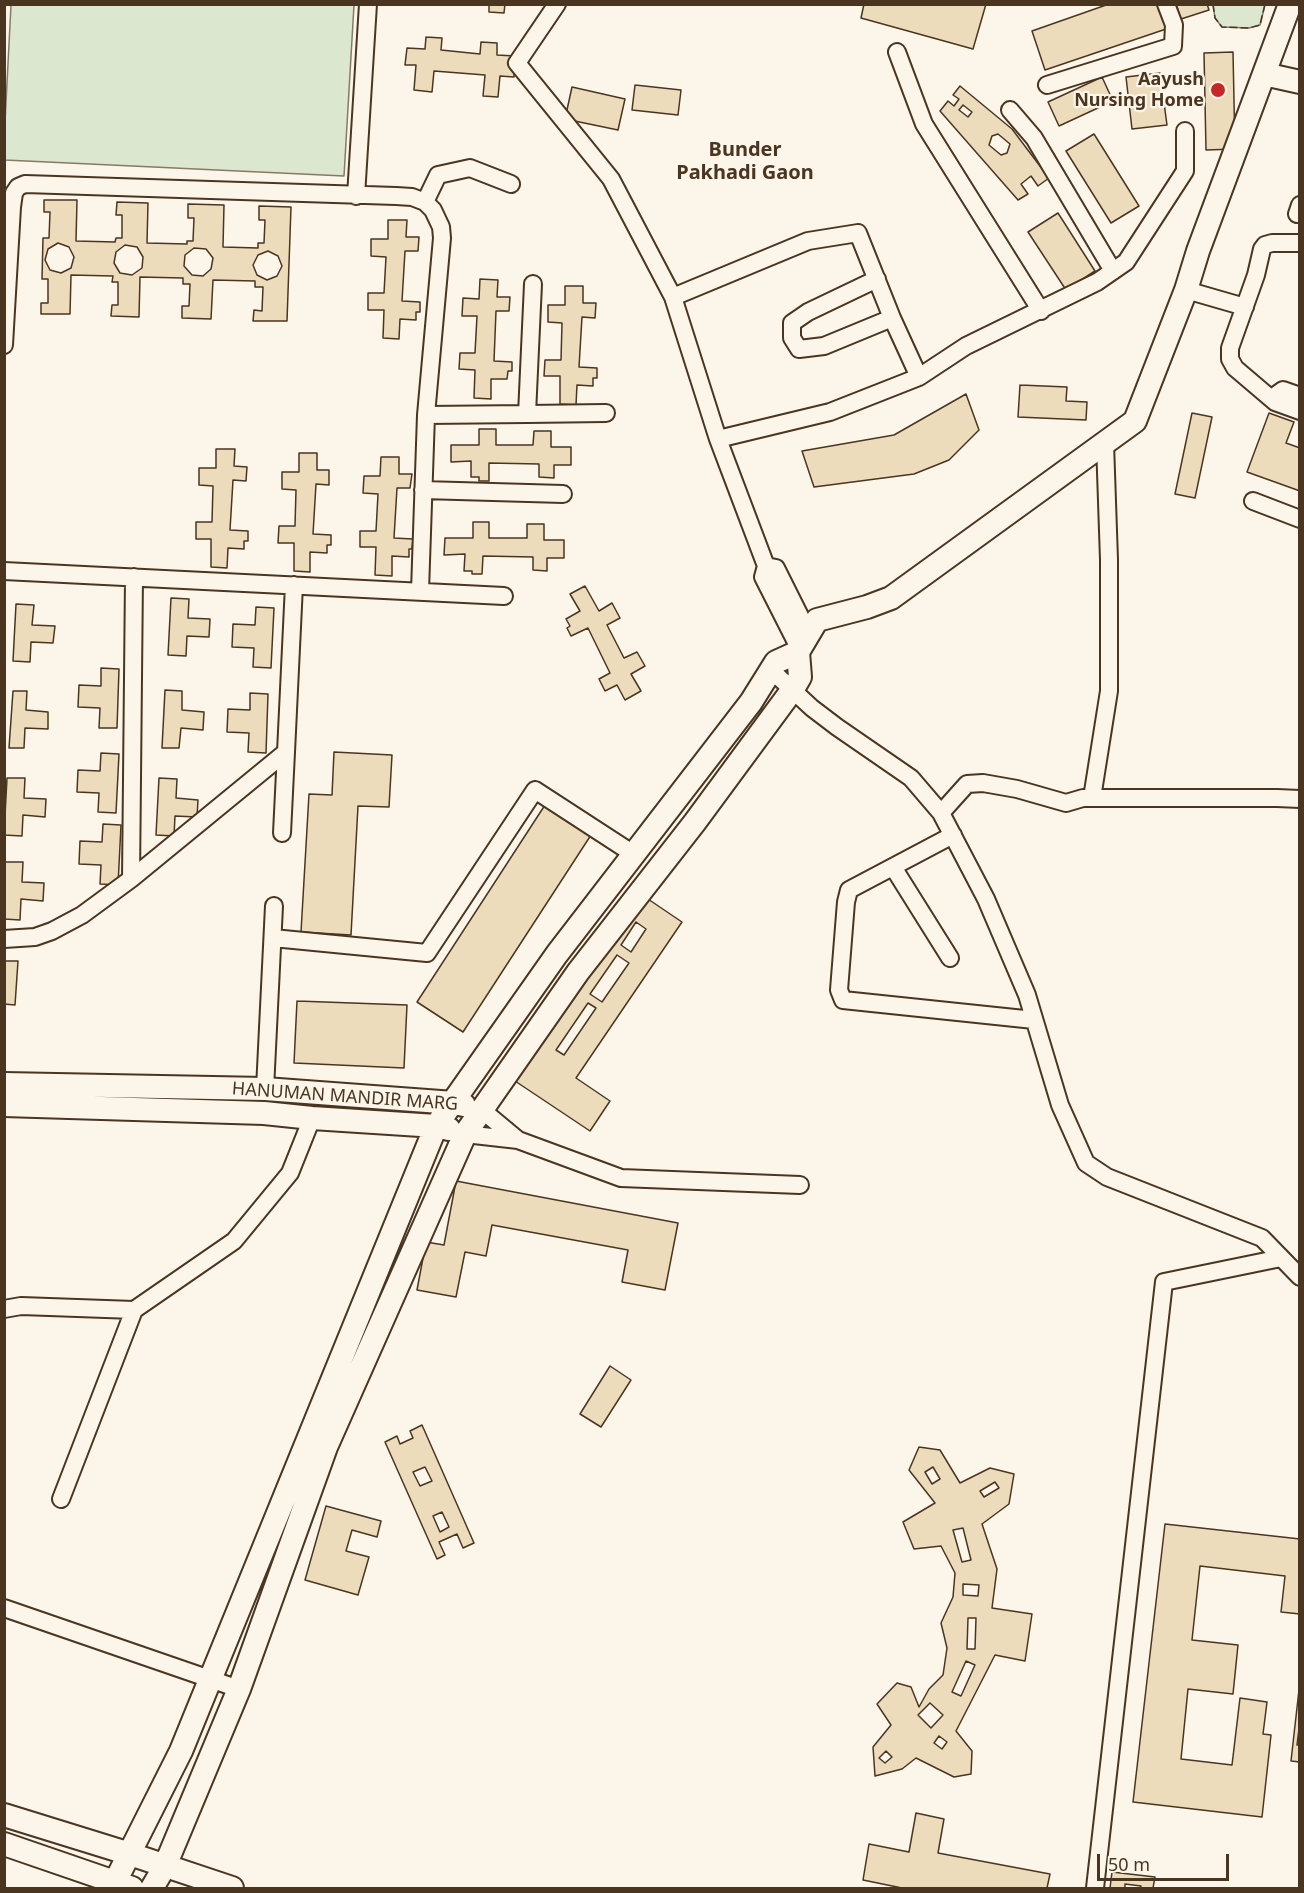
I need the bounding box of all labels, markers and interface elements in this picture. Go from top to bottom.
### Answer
place label: Aayush Nursing Home [1074,69,1204,112]
marker: Aayush Nursing Home [1209,81,1227,99]
district label: Bunder Pakhadi Gaon [676,138,814,185]
street label: HANUMAN MANDIR MARG [231,1078,459,1116]
scale bar [1100,1842,1232,1880]
text: 50 m [1108,1852,1150,1876]

